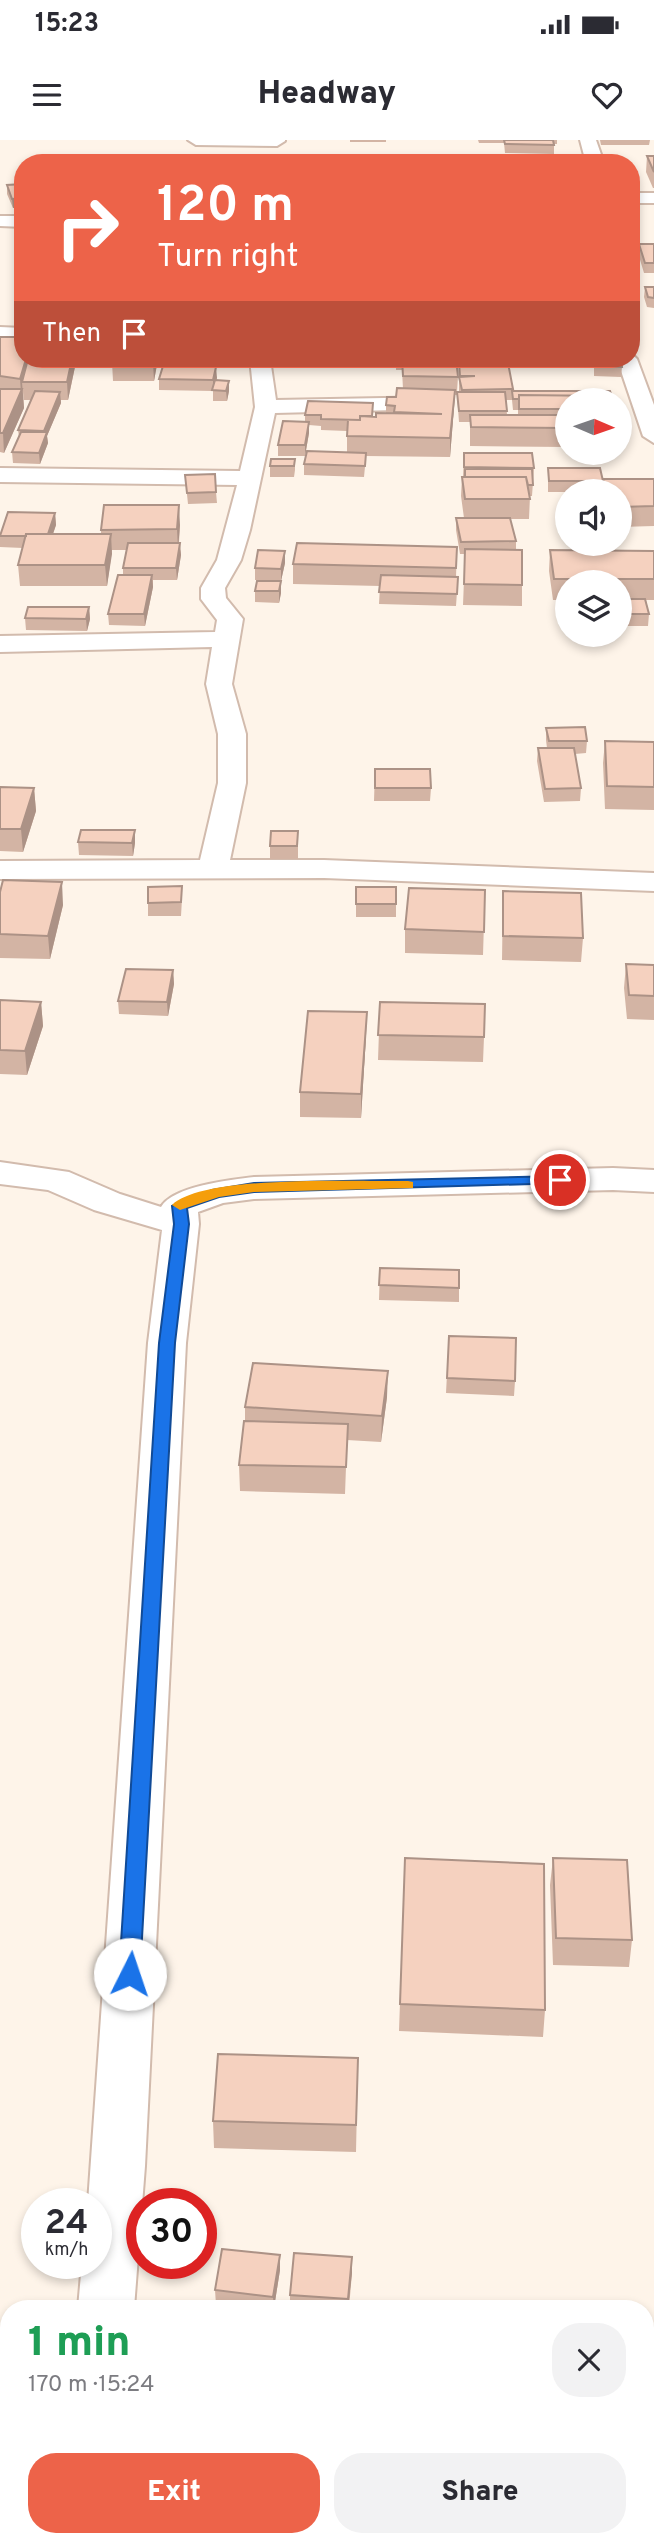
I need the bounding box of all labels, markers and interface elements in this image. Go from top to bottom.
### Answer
text: 15:23 [35,8,99,41]
text: Headway [258,75,396,115]
icon: menu [28,76,66,114]
icon: heart [588,76,626,114]
text: 120 m [157,177,294,239]
icon: right [42,182,133,273]
text: Turn right [157,238,299,278]
icon: arrive [115,315,153,353]
text: Then [42,318,101,351]
north arrow [555,388,632,466]
map controls [555,388,632,647]
button: sound [555,479,632,556]
button: layers [555,570,632,647]
pin [530,1150,590,1210]
icon: arrive [541,1161,579,1199]
position arrow [93,1937,167,2011]
speed limit sign: 30 [126,2188,217,2279]
text: 24 [45,2202,88,2246]
text: km/h [45,2239,88,2262]
text: 1 min [28,2318,131,2371]
button: close [552,2323,626,2397]
text: 170 m · 15:24 [28,2371,154,2400]
button: Exit [28,2453,320,2533]
button: Share [334,2453,626,2533]

